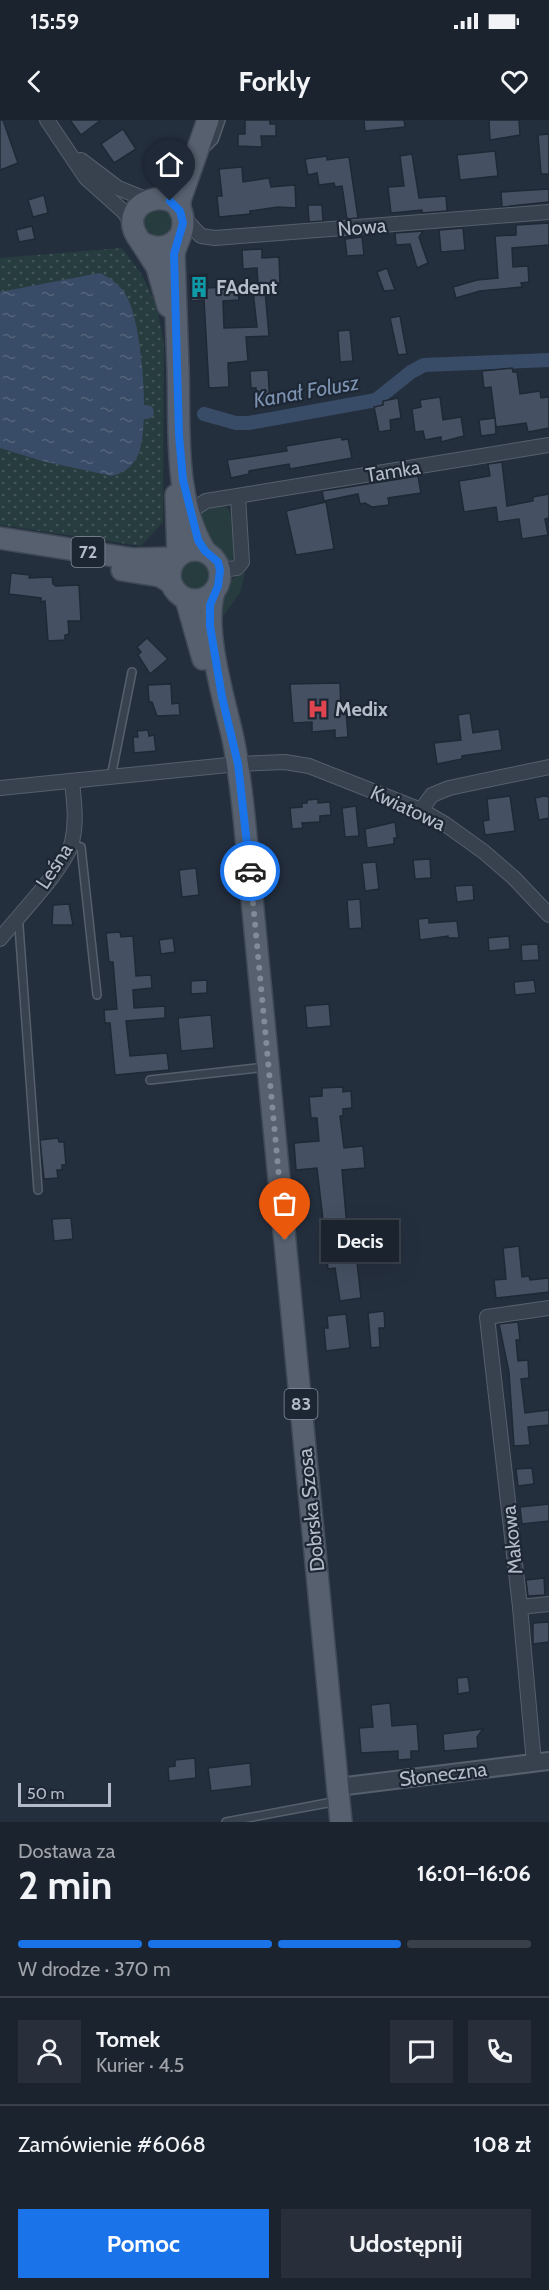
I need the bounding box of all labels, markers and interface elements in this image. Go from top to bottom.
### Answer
text: 15:59 [30,8,79,35]
icon: back [18,65,51,98]
text: Forkly [238,65,311,98]
icon: heart [498,65,531,98]
pin [144,139,195,201]
icon: home [153,148,186,181]
street label: Nowa [337,213,388,241]
building icon: FAdent [187,275,211,299]
place label: FAdent [216,275,277,299]
water label: Kanał Folusz [251,369,362,413]
street label: Tamka [364,455,422,487]
road number: 72 [72,537,104,567]
hospital icon: Medix [306,697,330,721]
place label: Medix [335,697,388,721]
street label: Kwiatowa [367,780,450,836]
street label: Leśna [31,839,78,893]
courier [220,841,280,901]
icon: car [234,855,267,888]
pin [259,1178,310,1240]
icon: bag [268,1187,301,1220]
callout: Decis [321,1219,399,1261]
text: Decis [337,1229,383,1253]
road number: 83 [284,1389,318,1419]
street label: Dobrska Szosa [293,1447,329,1573]
street label: Makowa [496,1504,528,1576]
street label: Słoneczna [398,1757,489,1791]
scale bar [18,1780,111,1808]
text: 50 m [27,1784,64,1803]
text: Dostawa za [18,1839,115,1863]
text: 16:01–16:06 [417,1860,531,1887]
text: 2 min [18,1861,112,1909]
text: W drodze · 370 m [18,1957,171,1981]
button: person [18,2020,81,2083]
button: chat [390,2020,453,2083]
button: phone [468,2020,531,2083]
text: Tomek [96,2026,160,2053]
text: Kurier · 4.5 [96,2053,184,2077]
text: Zamówienie #6068 [18,2131,206,2158]
text: 108 zł [473,2131,531,2158]
button: Pomoc [18,2209,269,2278]
button: Udostępnij [281,2209,531,2278]

